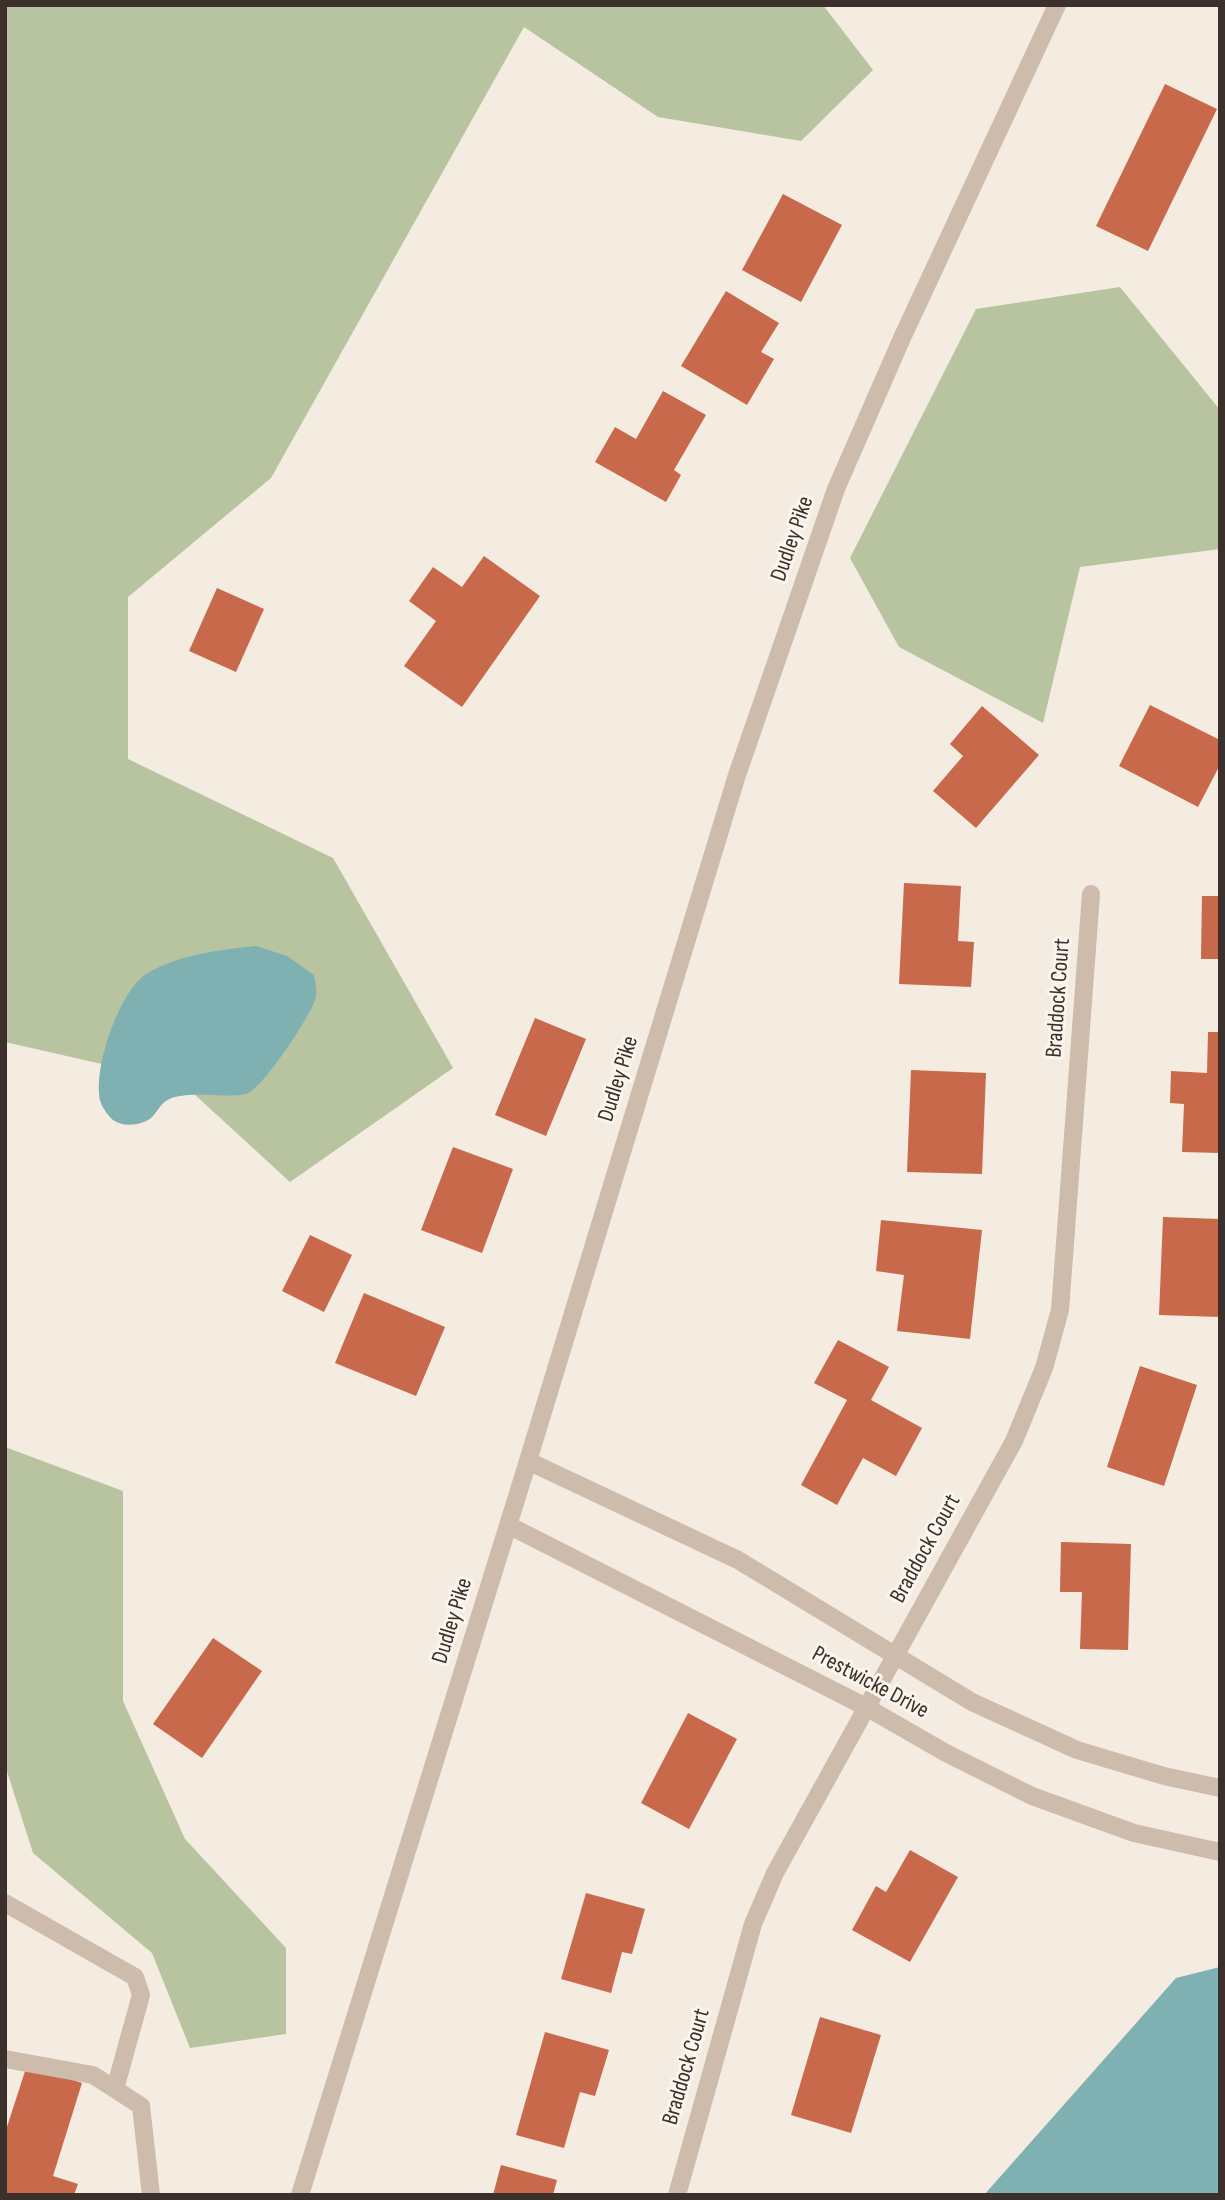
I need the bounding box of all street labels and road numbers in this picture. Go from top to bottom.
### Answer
street label: Dudley Pike [766,493,820,585]
street label: Braddock Court [1041,937,1077,1059]
street label: Dudley Pike [593,1033,645,1125]
street label: Braddock Court [885,1490,967,1608]
street label: Dudley Pike [427,1575,479,1667]
street label: Prestwicke Drive [807,1641,933,1725]
street label: Braddock Court [657,2006,717,2128]

